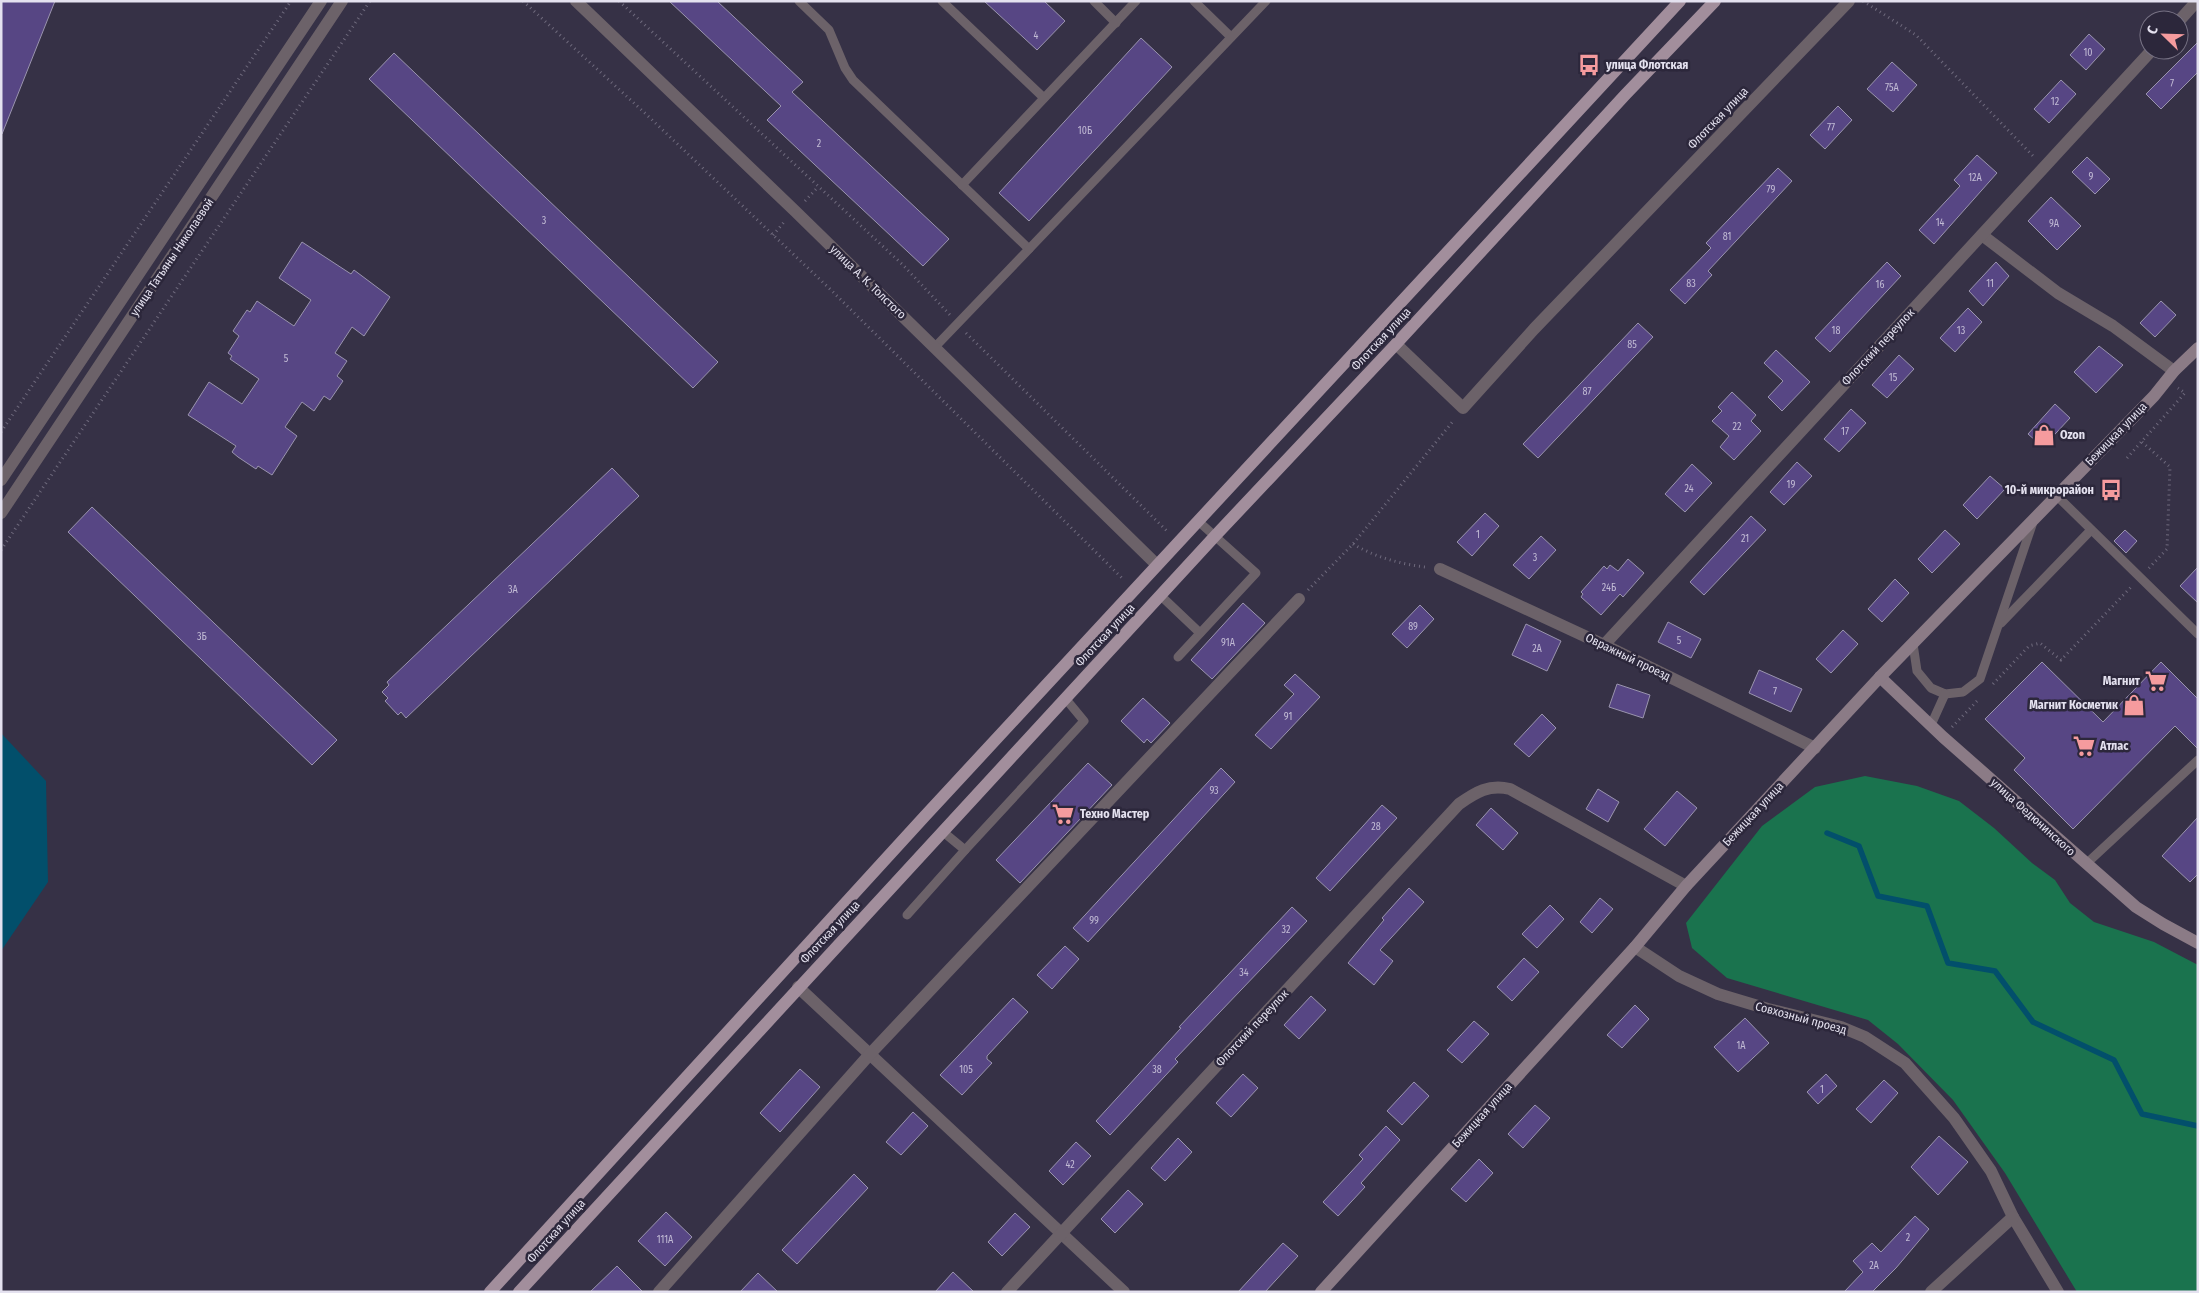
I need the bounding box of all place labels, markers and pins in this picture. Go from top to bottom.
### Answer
bus stop icon: улица Флотская [1576,52,1602,78]
place label: улица Флотская [1605,58,1688,72]
shop icon: Ozon [2031,422,2057,448]
place label: Ozon [2060,428,2085,442]
bus stop icon: 10-й микрорайон [2098,477,2124,503]
place label: 10-й микрорайон [2005,483,2094,497]
supermarket icon: Магнит [2143,668,2169,694]
place label: Магнит [2103,674,2141,688]
shop icon: Магнит Косметик [2121,692,2147,718]
place label: Магнит Косметик [2029,698,2119,712]
supermarket icon: Атлас [2071,733,2097,759]
place label: Атлас [2099,739,2129,753]
supermarket icon: Техно Мастер [1050,801,1076,827]
place label: Техно Мастер [1080,807,1150,821]

